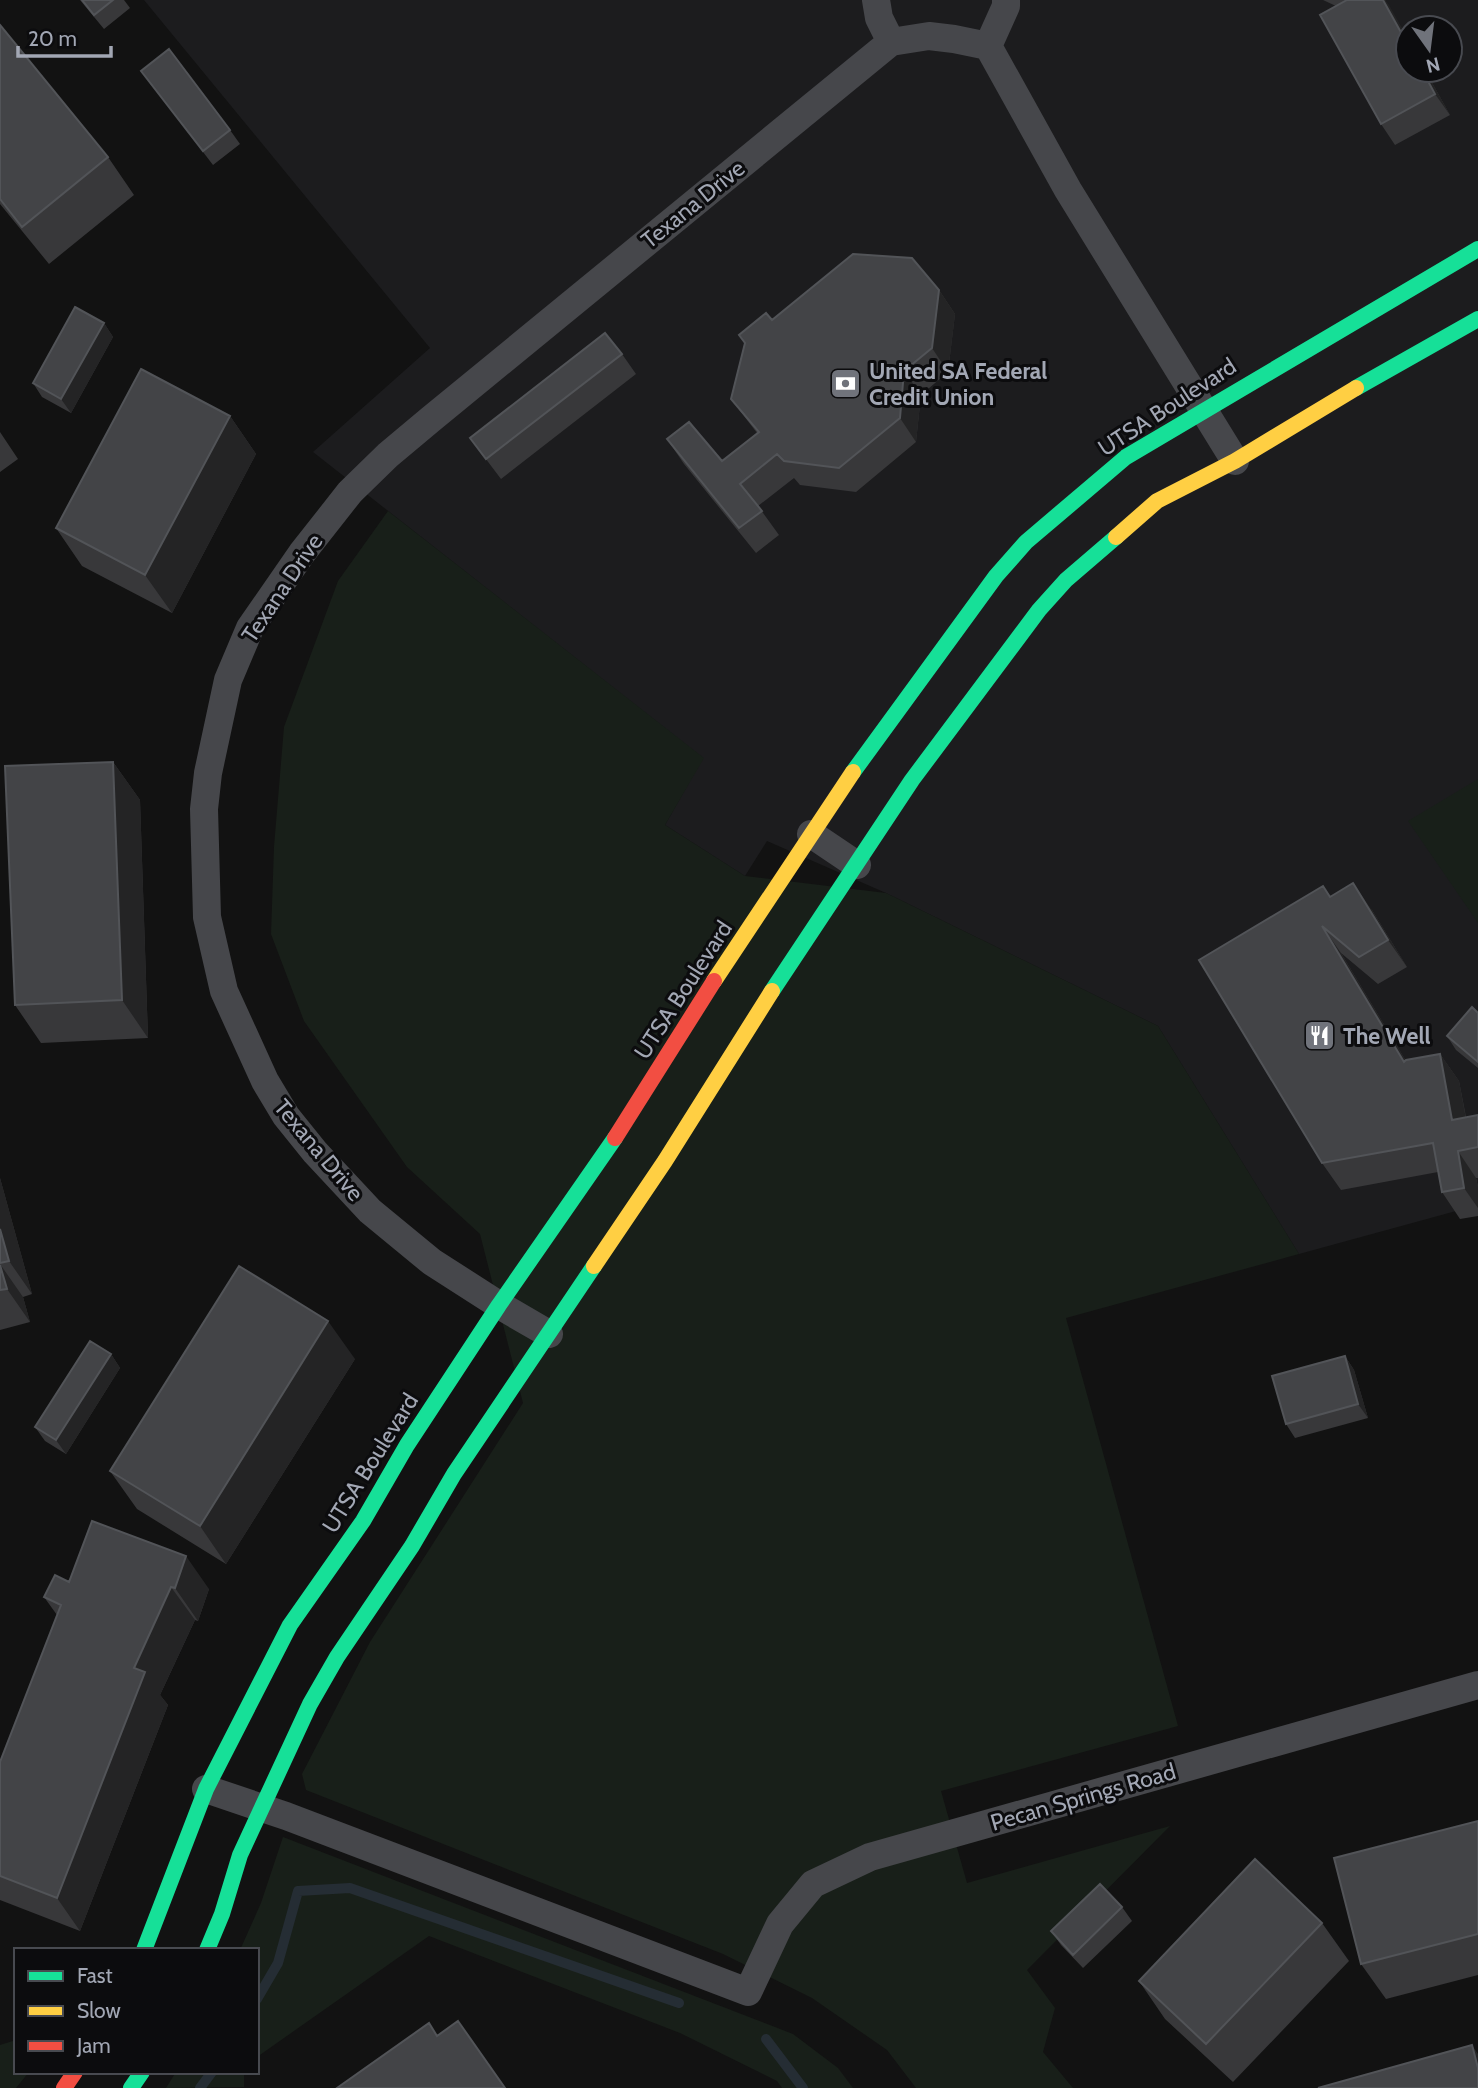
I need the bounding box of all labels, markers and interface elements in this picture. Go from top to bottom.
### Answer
scale bar [18,14,110,58]
north arrow [1394,14,1464,84]
text: 20 m [28,26,77,51]
text: N [1424,52,1442,78]
street label: Texana Drive [636,154,750,254]
street label: UTSA Boulevard [1093,352,1241,462]
place label: United SA Federal Credit Union [869,357,1047,411]
bank icon: United SA Federal Credit Union [829,367,863,401]
street label: Texana Drive [236,528,329,647]
street label: UTSA Boulevard [628,916,738,1064]
restaurant icon: The Well [1303,1019,1337,1053]
place label: The Well [1343,1022,1431,1050]
street label: Texana Drive [268,1093,370,1207]
street label: UTSA Boulevard [316,1388,424,1538]
street label: Pecan Springs Road [987,1757,1179,1837]
legend [14,1948,259,2074]
text: Fast [77,1963,113,1988]
text: Slow [77,1998,121,2023]
text: Jam [76,2033,111,2058]

